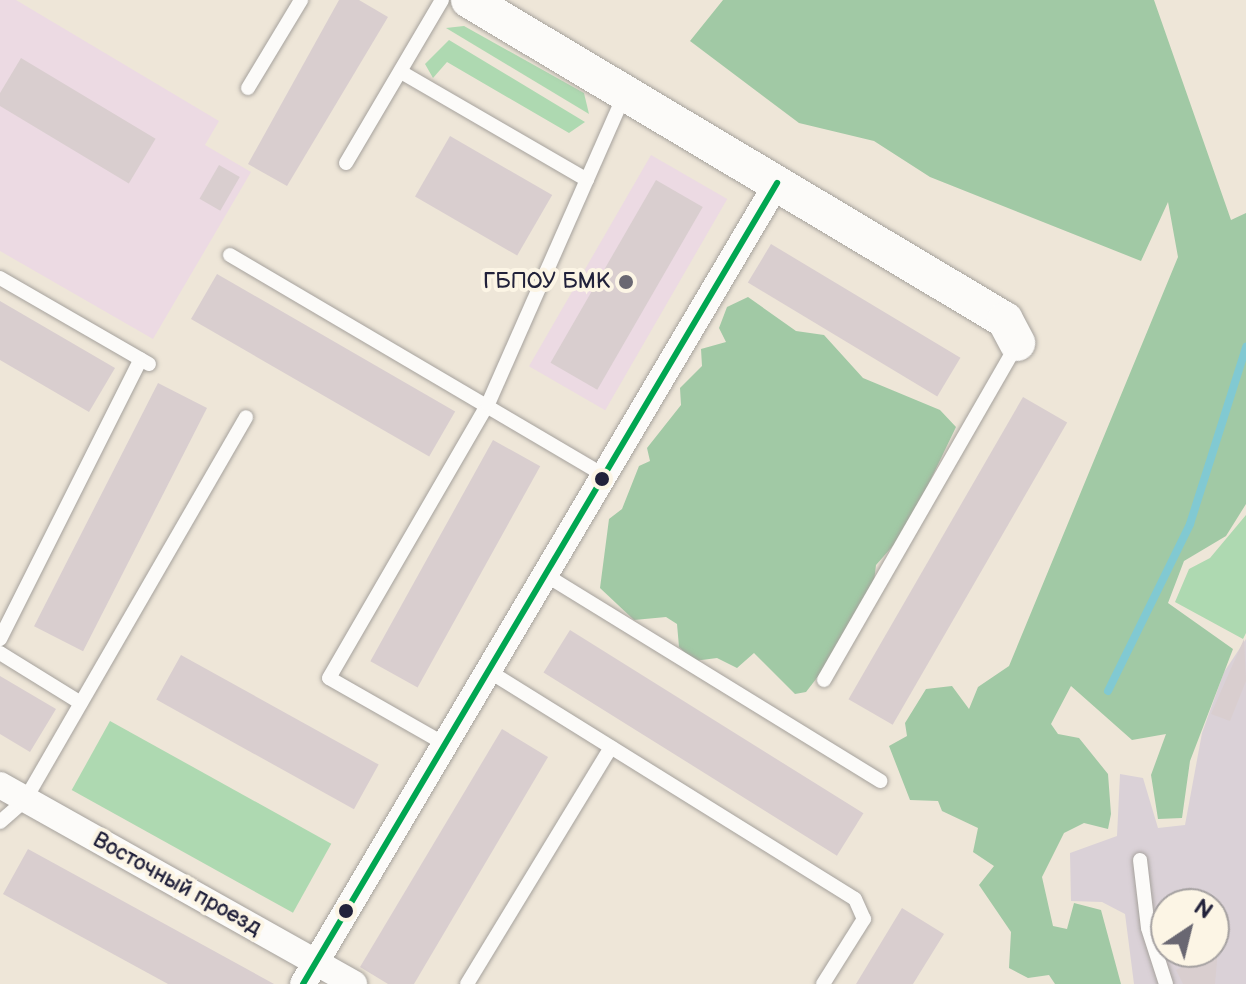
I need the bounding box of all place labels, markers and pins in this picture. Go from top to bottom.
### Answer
place label: ГБПОУ БМК [483,269,610,295]
marker: ГБПОУ БМК [617,273,635,291]
unlabelled marker [594,471,610,487]
unlabelled marker [338,903,354,919]

